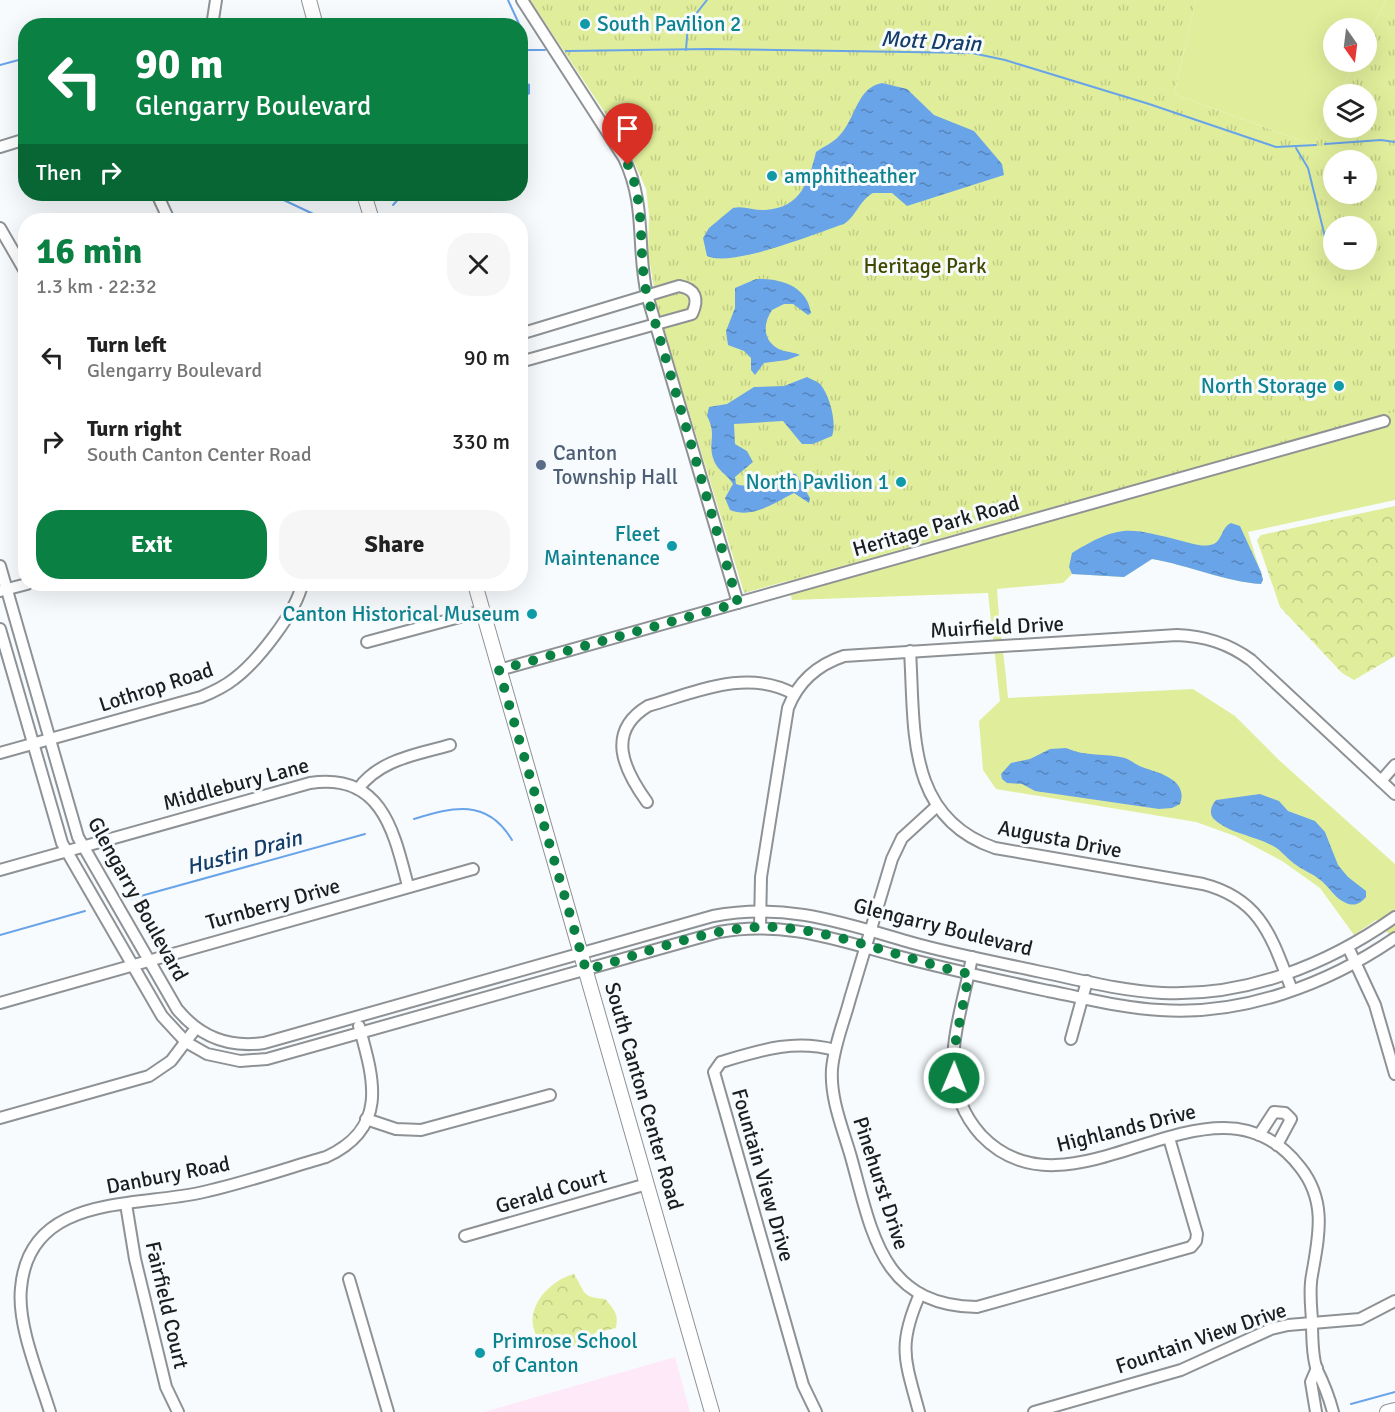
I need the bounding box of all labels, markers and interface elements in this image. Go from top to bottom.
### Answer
place label: South Pavilion 2 [597,11,741,37]
marker: South Pavilion 2 [578,17,592,31]
north arrow [1323,18,1377,72]
map controls [1323,18,1377,270]
water label: Mott Drain [880,25,983,57]
text: 90 m [135,39,224,90]
icon: left [36,42,114,120]
button: layers [1323,84,1377,138]
text: Glengarry Boulevard [135,90,371,123]
pin [602,103,653,165]
icon: arrive [611,112,644,145]
button: + [1323,150,1377,204]
icon: right [94,156,127,189]
text: Then [36,159,82,186]
place label: amphitheather [784,163,917,189]
marker: amphitheather [765,169,779,183]
button: − [1323,216,1377,270]
text: 16 min [36,229,142,274]
button: close [447,233,510,296]
park label: Heritage Park [864,253,987,279]
text: 1.3 km · 22:32 [36,274,157,299]
text: Turn left [87,331,167,358]
icon: left [36,341,69,374]
text: 90 m [464,344,510,371]
text: Glengarry Boulevard [87,358,262,383]
place label: North Storage [1201,373,1327,399]
marker: North Storage [1332,379,1346,393]
text: Turn right [87,415,182,442]
icon: right [36,425,69,458]
text: 330 m [452,428,510,455]
place label: Canton Township Hall [553,440,678,490]
text: South Canton Center Road [87,442,312,467]
marker: Canton Township Hall [534,458,548,472]
place label: North Pavilion 1 [745,469,889,495]
marker: North Pavilion 1 [894,475,908,489]
street label: Heritage Park Road [850,490,1022,562]
button: Exit [36,510,267,579]
button: Share [279,510,510,579]
place label: Fleet Maintenance [544,521,660,571]
marker: Fleet Maintenance [665,539,679,553]
place label: Canton Historical Museum [283,601,520,627]
marker: Canton Historical Museum [525,607,539,621]
street label: Muirfield Drive [929,611,1065,643]
street label: Lothrop Road [95,656,217,718]
street label: Middlebury Lane [160,752,312,816]
street label: Glengarry Boulevard [82,812,194,986]
street label: Augusta Drive [996,814,1124,864]
water label: Hustin Drain [183,823,306,880]
street label: Turnberry Drive [203,872,343,936]
street label: Glengarry Boulevard [851,892,1035,962]
street label: South Canton Center Road [599,979,689,1213]
position arrow [922,1046,986,1110]
street label: Fountain View Drive [726,1085,800,1265]
street label: Highlands Drive [1054,1098,1198,1158]
street label: Pinehurst Drive [847,1113,915,1253]
street label: Danbury Road [104,1150,232,1200]
street label: Gerald Court [492,1163,610,1219]
street label: Fairfield Court [140,1239,194,1371]
street label: Fountain View Drive [1112,1297,1290,1379]
place label: Primrose School of Canton [492,1328,638,1378]
marker: Primrose School of Canton [473,1346,487,1360]

